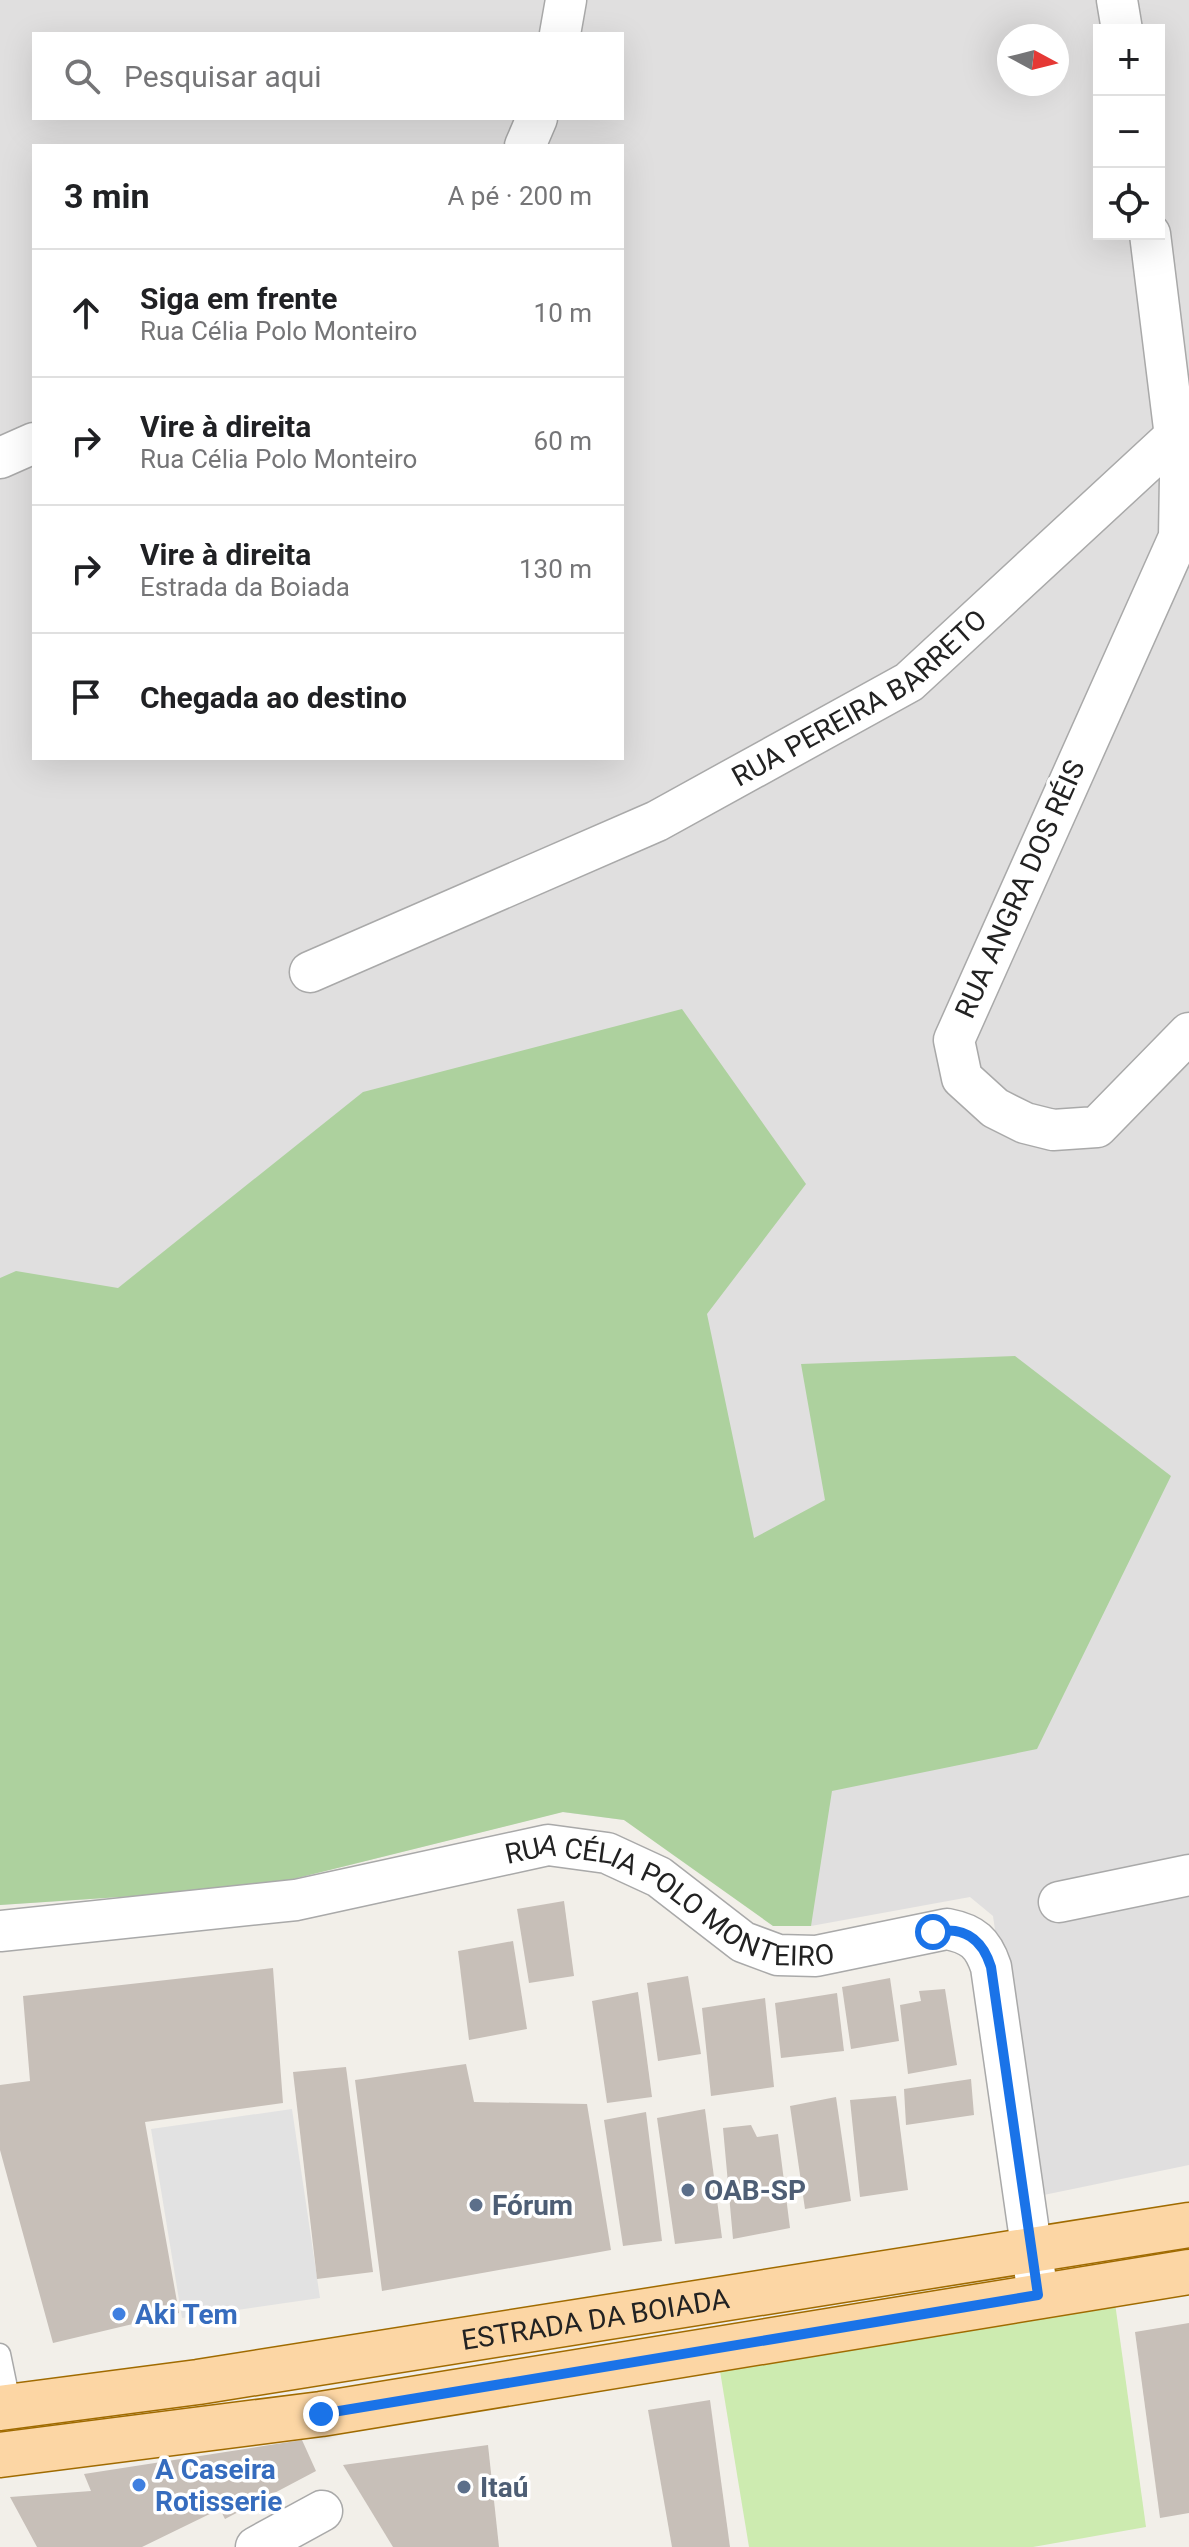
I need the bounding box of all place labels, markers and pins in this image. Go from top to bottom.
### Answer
place label: OAB-SP [704,2174,806,2207]
marker: OAB-SP [679,2181,697,2199]
place label: Fórum [492,2189,573,2222]
marker: Fórum [467,2196,485,2214]
place label: Aki Tem [135,2298,238,2331]
marker: Aki Tem [110,2305,128,2323]
place label: A Caseira Rotisserie [155,2453,282,2518]
place label: Itaú [480,2471,528,2504]
marker: A Caseira Rotisserie [130,2476,148,2494]
marker: Itaú [455,2478,473,2496]

